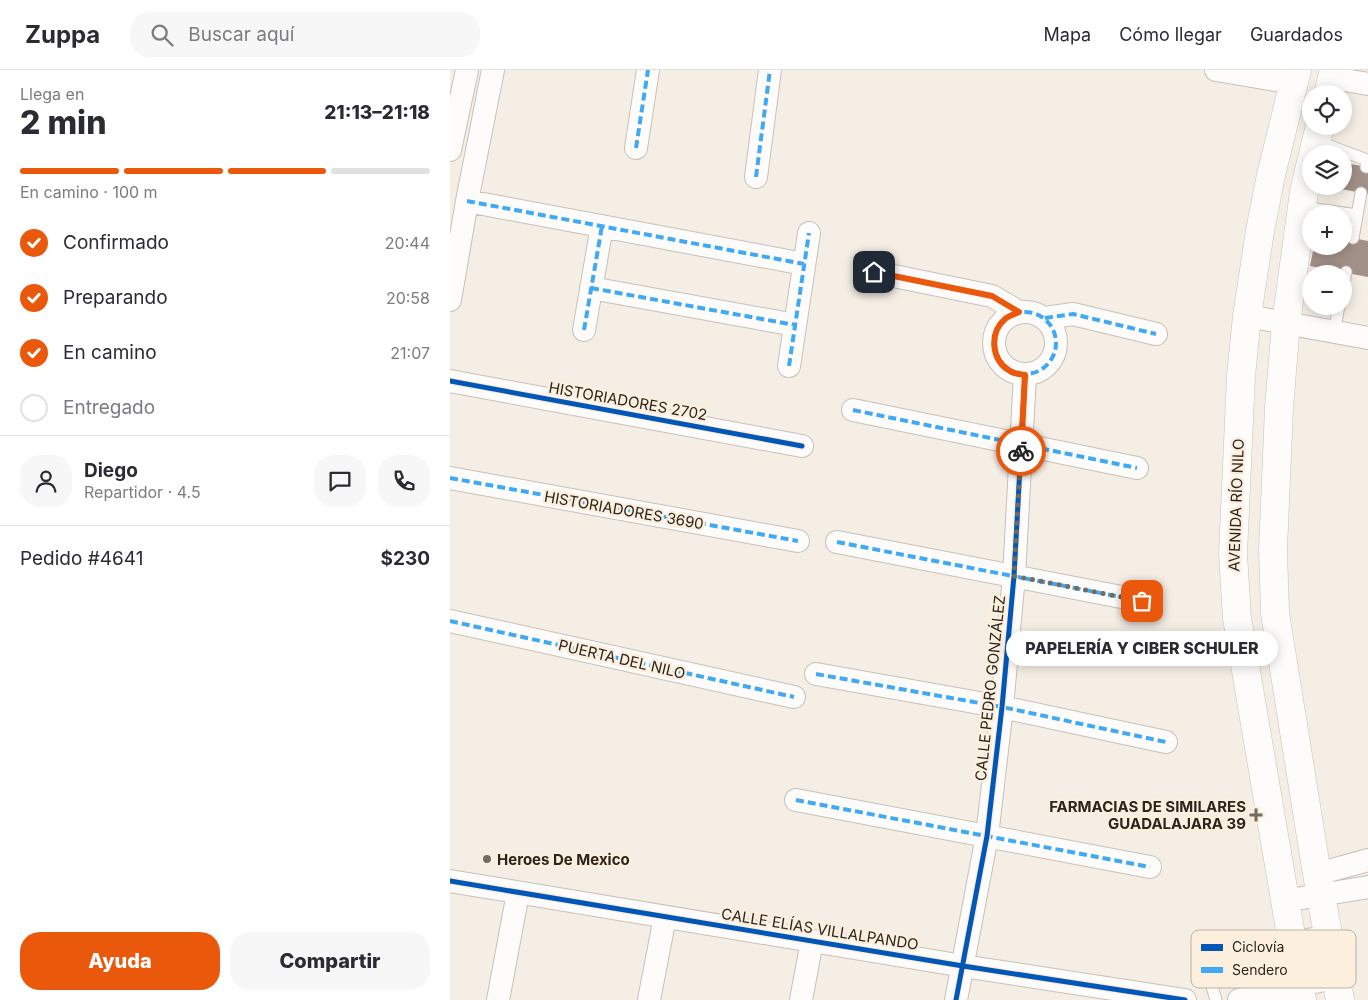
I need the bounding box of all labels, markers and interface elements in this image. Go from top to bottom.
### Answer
search box [130,12,480,57]
text: Zuppa [25,20,100,49]
icon: search [148,21,176,49]
text: Buscar aquí [188,23,294,46]
text: Mapa [1044,24,1091,45]
text: Cómo llegar [1119,24,1222,45]
text: Guardados [1250,24,1343,45]
text: Llega en [20,84,84,104]
map controls [1302,85,1352,315]
button: locate [1302,85,1352,135]
text: 21:13–21:18 [324,101,430,124]
text: 2 min [20,103,106,142]
button: layers [1302,145,1352,195]
text: En camino · 100 m [20,182,158,202]
button: + [1302,205,1352,255]
icon: check [20,229,48,257]
text: Confirmado [63,231,169,254]
text: 20:44 [385,233,430,253]
pin [853,251,895,293]
icon: home [860,258,888,286]
button: − [1302,265,1352,315]
icon: check [20,284,48,312]
text: Preparando [63,286,168,309]
text: 20:58 [386,288,430,308]
icon: check [20,339,48,367]
text: En camino [63,341,157,364]
text: 21:07 [390,343,430,363]
street label: HISTORIADORES 2702 [547,378,709,424]
text: Entregado [63,396,155,419]
courier [996,426,1046,476]
icon: bike [1007,437,1035,465]
street label: AVENIDA RÍO NILO [1224,438,1248,572]
button: person [20,455,72,507]
button: chat [314,455,366,507]
button: phone [378,455,430,507]
text: Diego [84,459,138,482]
text: Repartidor · 4.5 [84,482,201,502]
street label: HISTORIADORES 3690 [543,487,705,533]
text: Pedido #4641 [20,547,143,570]
text: $230 [381,547,430,570]
pin [1121,580,1163,622]
icon: bag [1128,587,1156,615]
street label: CALLE PEDRO GONZÁLEZ [971,594,1009,782]
callout: PAPELERÍA Y CIBER SCHULER [1006,631,1278,666]
street label: PUERTA DEL NILO [557,635,687,683]
text: PAPELERÍA Y CIBER SCHULER [1025,638,1259,658]
place label: FARMACIAS DE SIMILARES GUADALAJARA 39 [1049,797,1246,833]
marker: FARMACIAS DE SIMILARES GUADALAJARA 39 [1250,809,1262,821]
place label: Heroes De Mexico [497,850,630,869]
marker: Heroes De Mexico [481,853,493,865]
street label: CALLE ELÍAS VILLALPANDO [720,904,920,954]
legend [1191,930,1356,988]
button: Ayuda [20,932,220,990]
button: Compartir [230,932,430,990]
text: Ciclovía [1232,938,1284,955]
text: Sendero [1232,961,1288,978]

